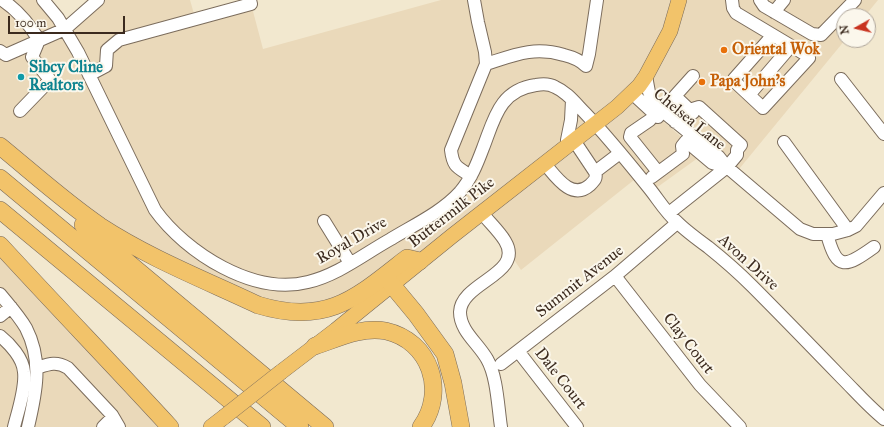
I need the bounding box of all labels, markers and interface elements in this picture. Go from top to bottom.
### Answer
scale bar [10,8,127,34]
north arrow [836,8,876,48]
text: 100 m [15,16,46,30]
text: N [838,24,852,35]
place label: Oriental Wok [732,40,820,60]
marker: Oriental Wok [719,45,729,55]
place label: Sibcy Cline Realtors [29,58,103,96]
marker: Sibcy Cline Realtors [16,72,26,82]
place label: Papa John's [710,72,785,92]
marker: Papa John's [697,77,707,87]
street label: Chelsea Lane [649,85,729,155]
street label: Buttermilk Pike [405,174,499,252]
street label: Royal Drive [313,213,391,269]
street label: Avon Drive [714,231,782,295]
street label: Summit Avenue [532,242,628,322]
street label: Clay Court [658,310,718,378]
street label: Dale Court [530,344,590,414]

